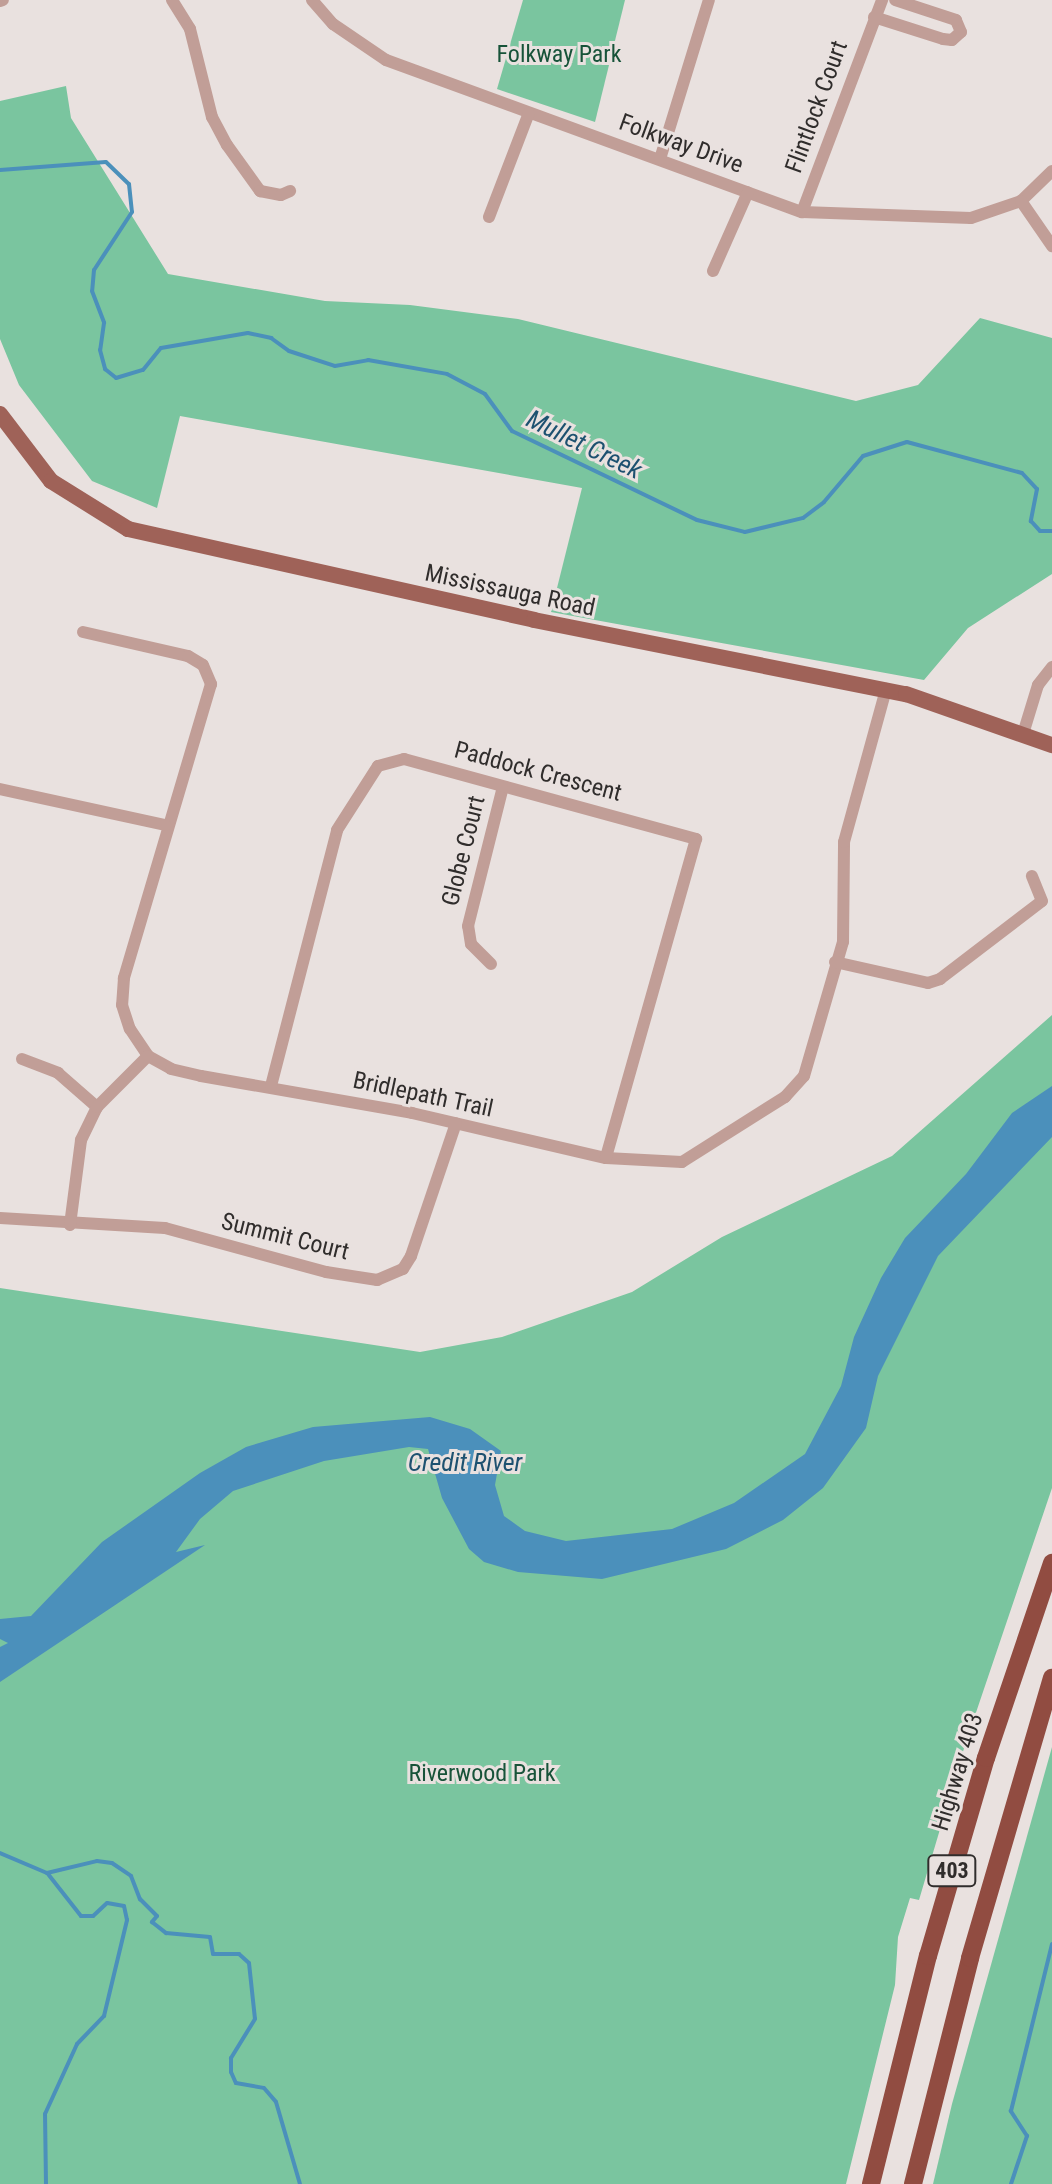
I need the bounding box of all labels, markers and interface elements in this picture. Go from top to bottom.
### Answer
street label: Flintlock Court [780,37,854,177]
park label: Folkway Park [497,41,621,69]
street label: Folkway Drive [615,108,747,180]
water label: Mullet Creek [521,404,647,486]
street label: Mississauga Road [422,559,598,623]
street label: Paddock Crescent [451,736,625,808]
street label: Globe Court [436,793,492,909]
street label: Bridlepath Trail [350,1066,496,1124]
street label: Summit Court [218,1207,352,1267]
water label: Credit River [408,1447,522,1479]
street label: Highway 403 [926,1710,990,1834]
park label: Riverwood Park [408,1760,556,1788]
road number: 403 [926,1853,978,1889]

